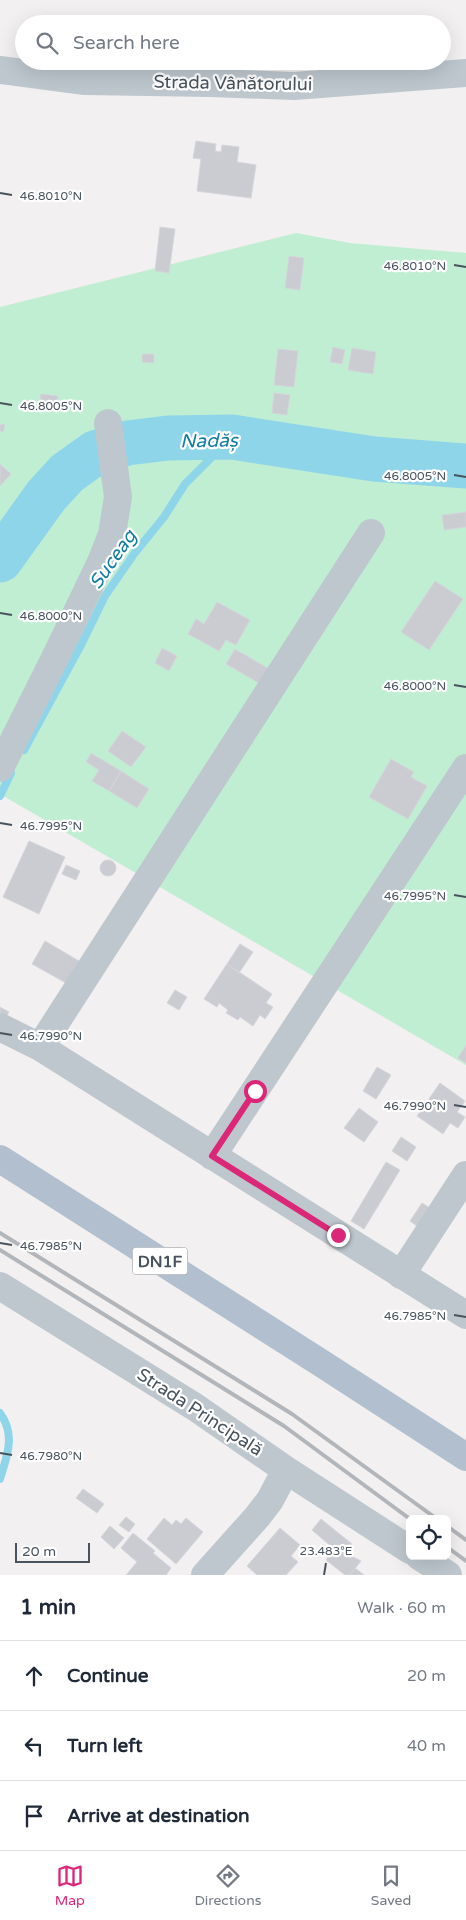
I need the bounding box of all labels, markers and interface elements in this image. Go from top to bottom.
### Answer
search box [15,15,451,70]
icon: search [33,29,61,57]
text: Search here [73,32,180,54]
street label: Strada Vânătorului [153,71,313,95]
text: 46.8010°N [20,189,82,203]
text: 46.8010°N [384,259,446,273]
text: 46.8005°N [20,399,82,413]
water label: Nadăș [180,429,240,453]
text: 46.8005°N [384,469,446,483]
water label: Suceag [85,525,142,593]
text: 46.8000°N [20,609,82,623]
text: 46.8000°N [384,679,446,693]
text: 46.7995°N [20,819,82,833]
text: 46.7995°N [384,889,446,903]
text: 46.7990°N [20,1029,82,1043]
route start [244,1080,267,1103]
text: 46.7990°N [384,1099,446,1113]
route end [327,1224,350,1247]
text: 46.7985°N [20,1239,82,1253]
road number: DN1F [132,1248,188,1274]
text: 46.7985°N [384,1309,446,1323]
street label: Strada Principală [133,1363,267,1461]
text: 46.7980°N [20,1449,82,1463]
map controls [406,1515,451,1560]
button: locate [406,1515,451,1560]
scale bar [15,1540,90,1563]
text: 20 m [22,1543,56,1560]
text: 23.483°E [300,1544,353,1558]
text: 1 min [20,1595,76,1620]
text: Walk · 60 m [357,1598,446,1618]
icon: ahead [20,1662,48,1690]
text: Continue [67,1665,149,1687]
text: 20 m [407,1666,446,1686]
icon: left [20,1732,48,1760]
text: Turn left [67,1735,143,1757]
text: 40 m [407,1736,446,1756]
icon: arrive [20,1802,48,1830]
text: Arrive at destination [67,1805,250,1827]
tab: Map [55,1862,85,1909]
tab: Directions [194,1862,261,1909]
tab: Saved [371,1862,411,1909]

